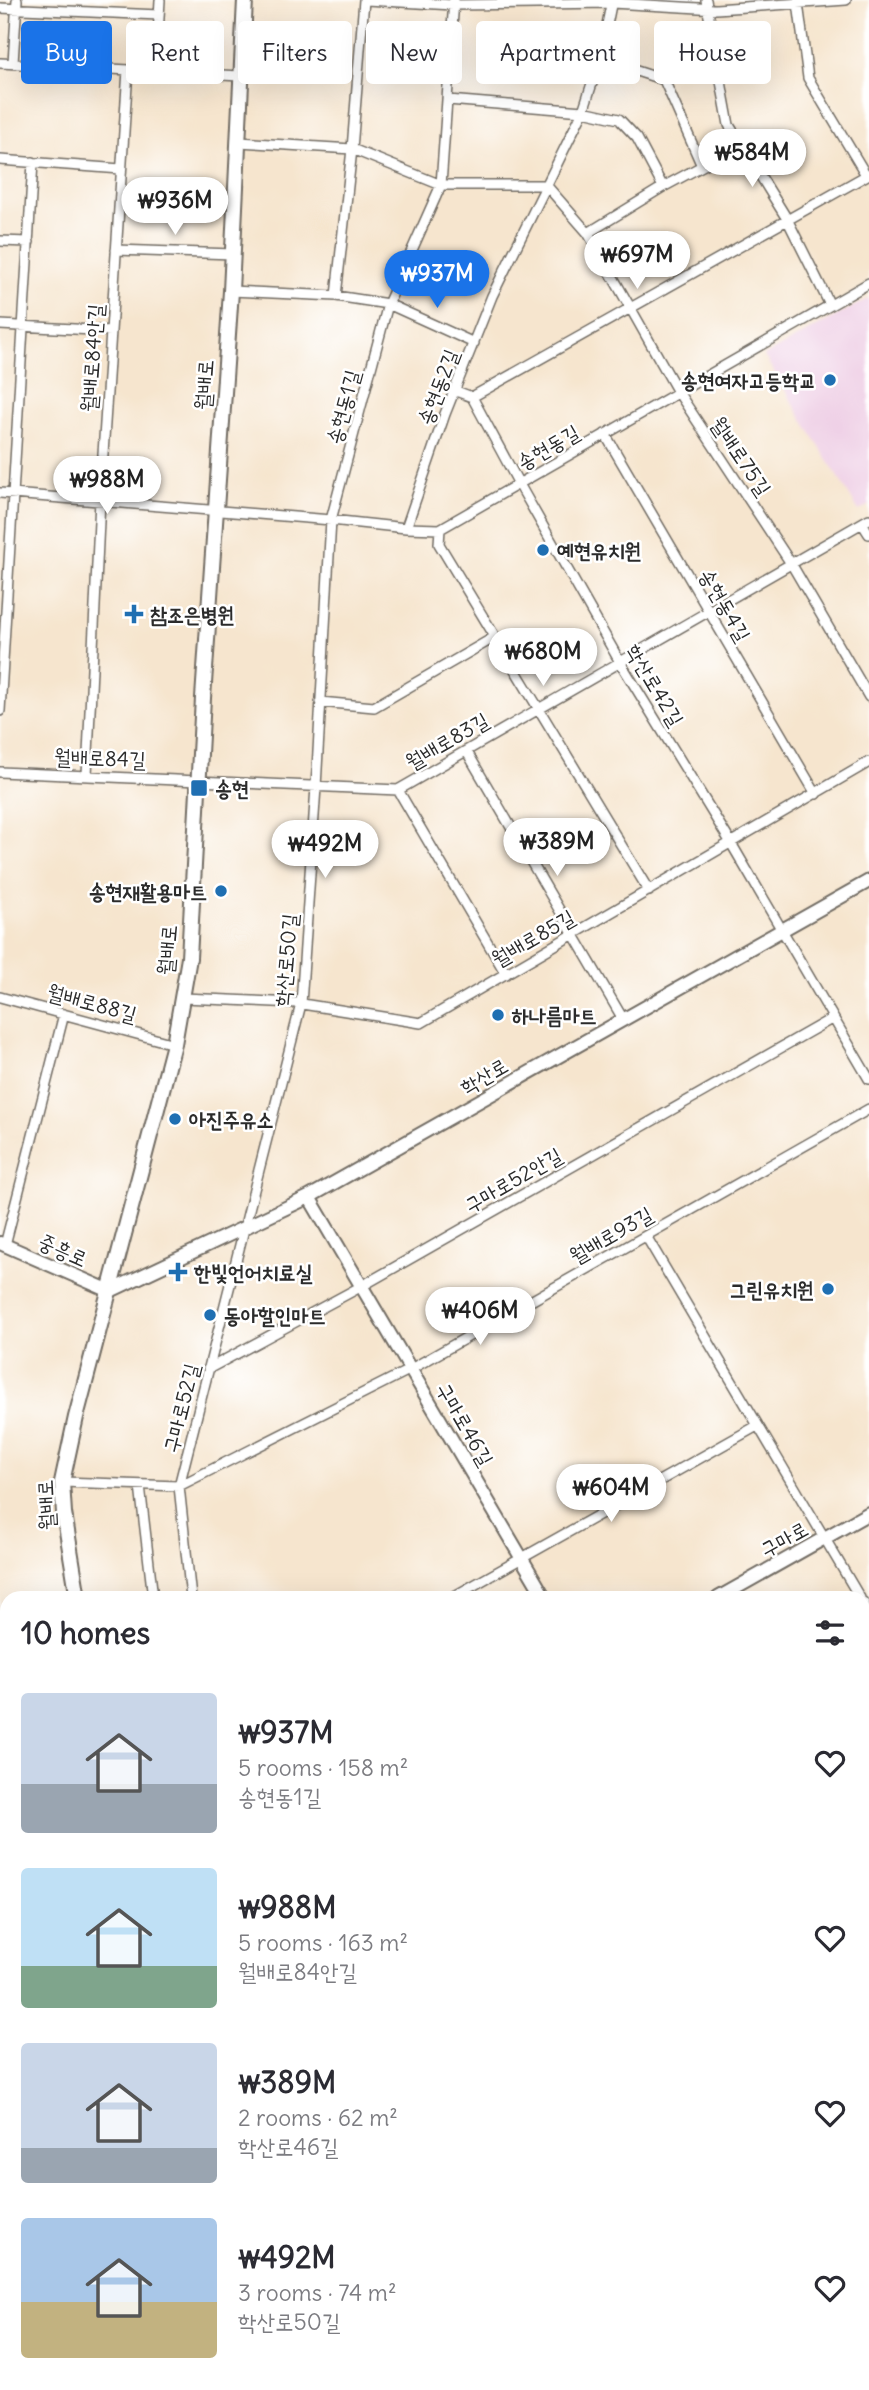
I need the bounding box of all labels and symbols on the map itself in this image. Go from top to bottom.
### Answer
pin: ₩584M [703,130,801,189]
pin: ₩936M [126,177,224,237]
pin: ₩697M [588,232,686,291]
pin: ₩937M [388,250,486,310]
street label: 월배로84안길 [75,303,109,413]
street label: 송현동2길 [411,345,465,429]
street label: 월배로 [189,359,219,411]
street label: 송현동1길 [320,367,366,447]
place label: 송현여자고등학교 [681,367,816,394]
marker: 송현여자고등학교 [822,372,838,388]
street label: 월배로75길 [705,411,777,501]
street label: 송현동길 [512,418,584,476]
pin: ₩988M [58,456,156,516]
place label: 예현유치원 [557,537,642,564]
marker: 예현유치원 [535,542,551,558]
street label: 송현동4길 [693,564,757,646]
place label: 참조은병원 [150,601,235,628]
marker: 참조은병원 [124,604,144,624]
pin: ₩680M [494,628,592,688]
street label: 학산로42길 [620,639,690,731]
street label: 월배로83길 [401,706,494,776]
street label: 월배로84길 [54,743,146,773]
place label: 송현 [215,775,249,802]
marker: 송현 [189,778,209,798]
pin: ₩389M [508,818,606,878]
pin: ₩492M [276,820,374,880]
place label: 송현재활용마트 [89,878,207,905]
marker: 송현재활용마트 [213,883,229,899]
street label: 월배로85길 [487,903,580,973]
street label: 학산로50길 [268,912,304,1008]
street label: 월배로 [151,924,183,976]
street label: 월배로88길 [44,978,140,1028]
place label: 하나름마트 [511,1002,597,1029]
marker: 하나름마트 [490,1007,506,1023]
street label: 학산로 [455,1052,513,1100]
place label: 아진주유소 [189,1106,274,1133]
marker: 아진주유소 [167,1111,183,1127]
street label: 구마로52안길 [459,1141,567,1219]
street label: 월배로93길 [565,1200,657,1270]
street label: 중흥로 [34,1227,92,1273]
place label: 한빛언어치료실 [193,1259,312,1286]
marker: 한빛언어치료실 [168,1262,188,1282]
place label: 그린유치원 [730,1276,814,1303]
marker: 그린유치원 [820,1281,836,1297]
pin: ₩406M [431,1288,529,1347]
place label: 동아할인마트 [224,1302,325,1329]
marker: 동아할인마트 [202,1307,218,1323]
street label: 구마로52길 [157,1360,205,1456]
street label: 구마로46길 [430,1377,500,1471]
pin: ₩604M [562,1464,660,1524]
street label: 월배로 [31,1479,61,1531]
street label: 구마로 [755,1515,813,1563]

